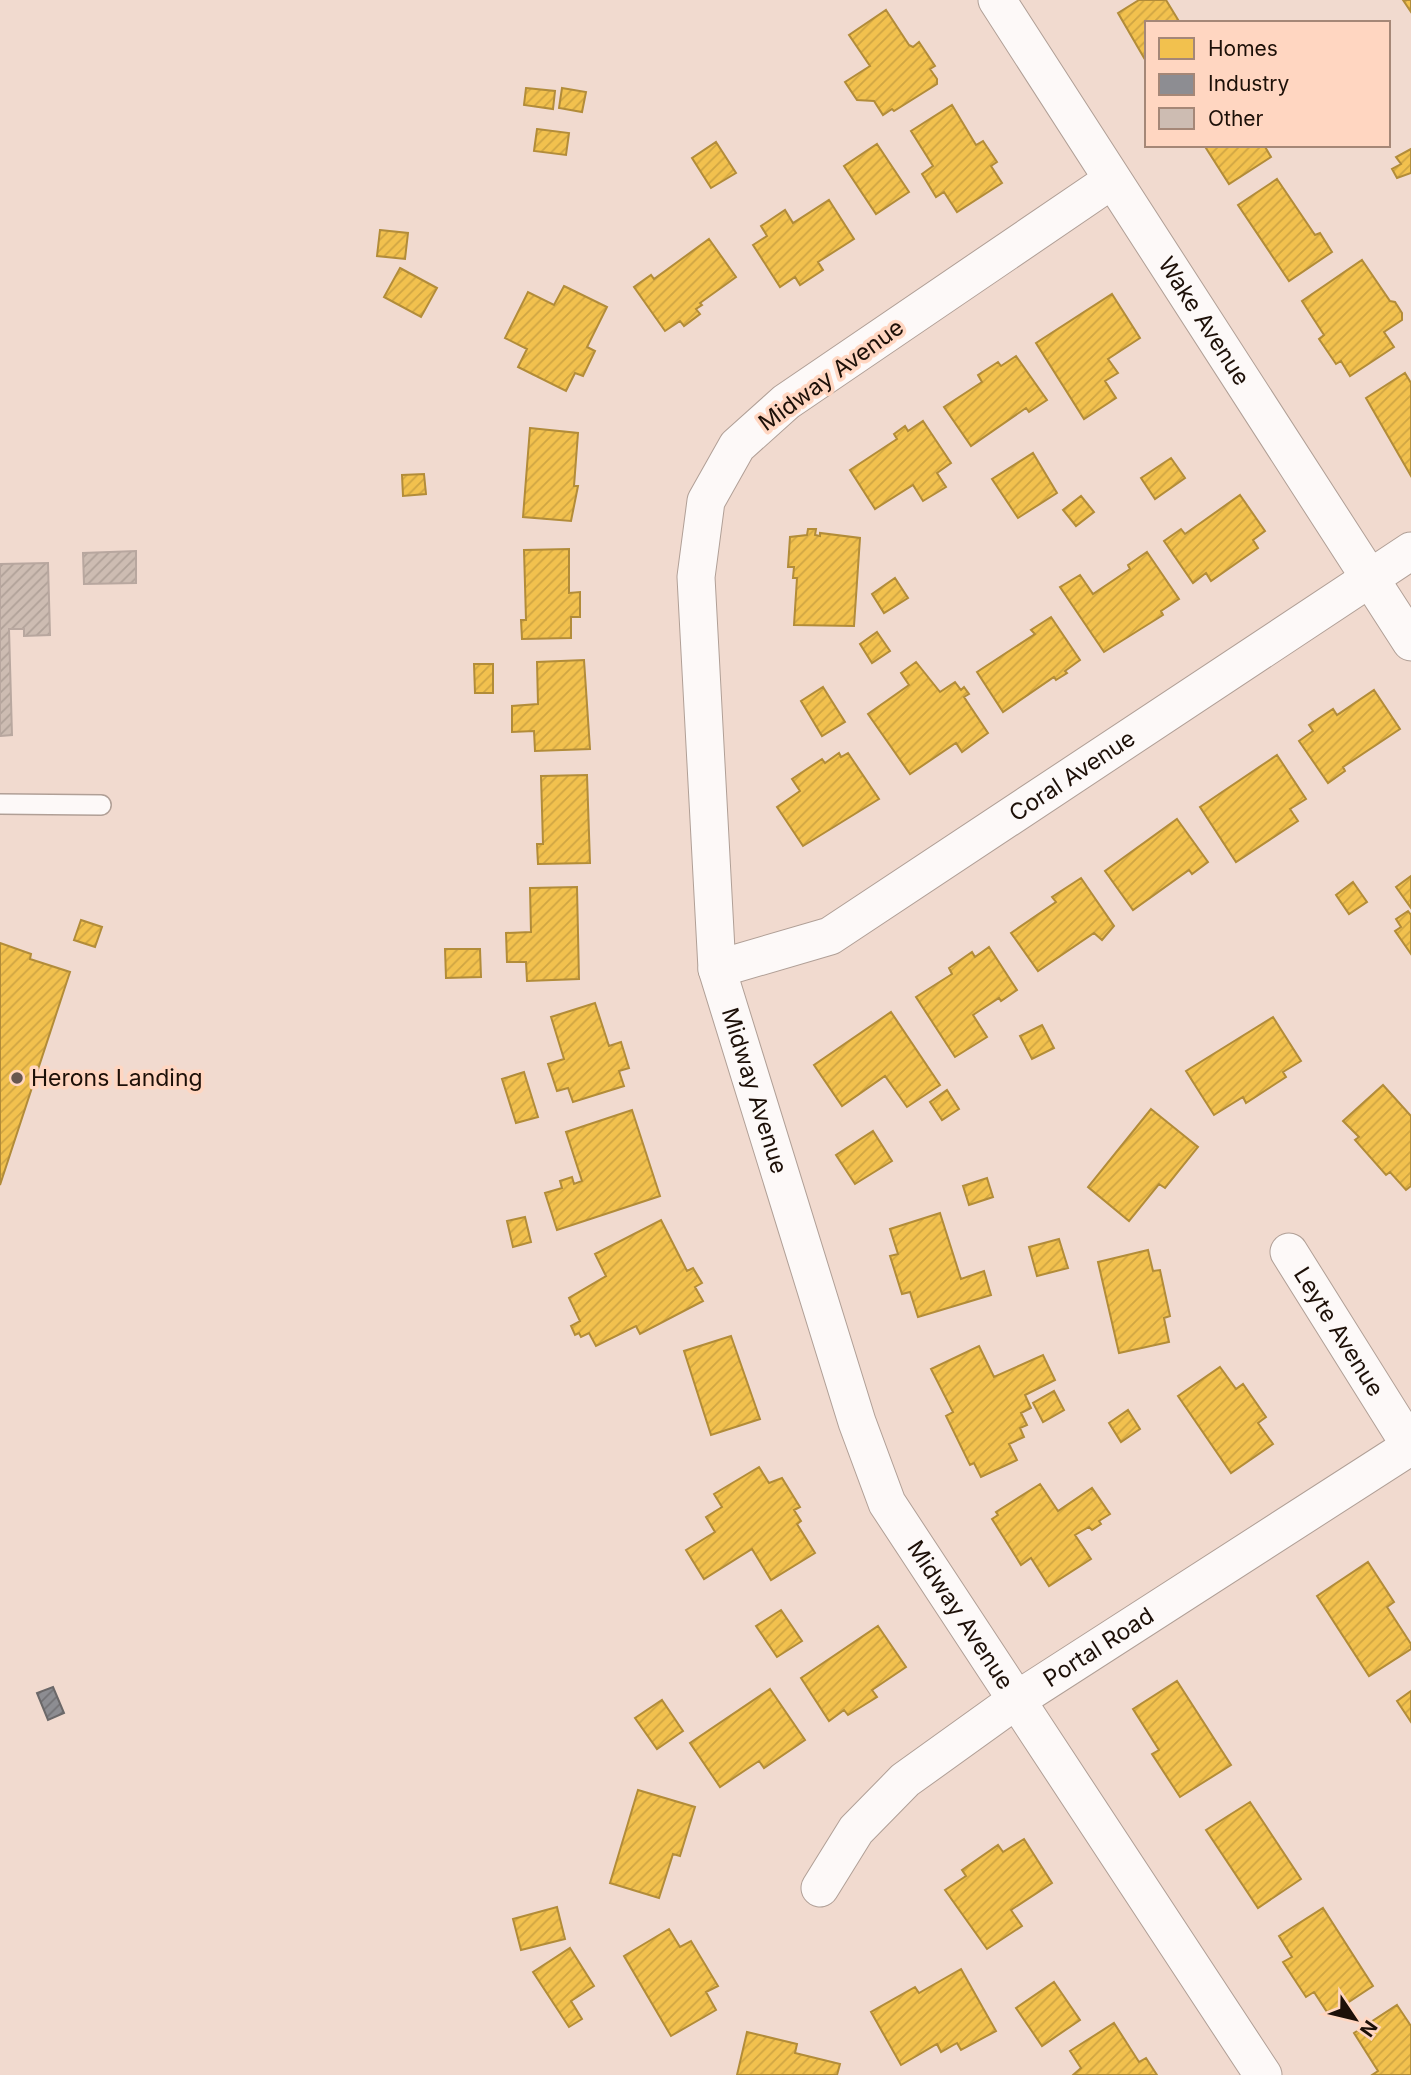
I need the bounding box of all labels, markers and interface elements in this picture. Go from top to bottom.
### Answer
legend [1145,21,1390,147]
text: Homes [1208,36,1278,61]
text: Industry [1208,71,1290,96]
text: Other [1208,106,1264,131]
street label: Wake Avenue [1152,252,1256,391]
street label: Midway Avenue [753,313,909,437]
street label: Coral Avenue [1004,724,1140,827]
street label: Midway Avenue [716,1004,793,1177]
place label: Herons Landing [31,1064,203,1092]
marker: Herons Landing [9,1070,25,1086]
street label: Leyte Avenue [1288,1262,1390,1402]
street label: Midway Avenue [902,1535,1019,1694]
street label: Portal Road [1038,1601,1159,1693]
north arrow [1320,1984,1390,2054]
text: N [1355,2016,1382,2041]

